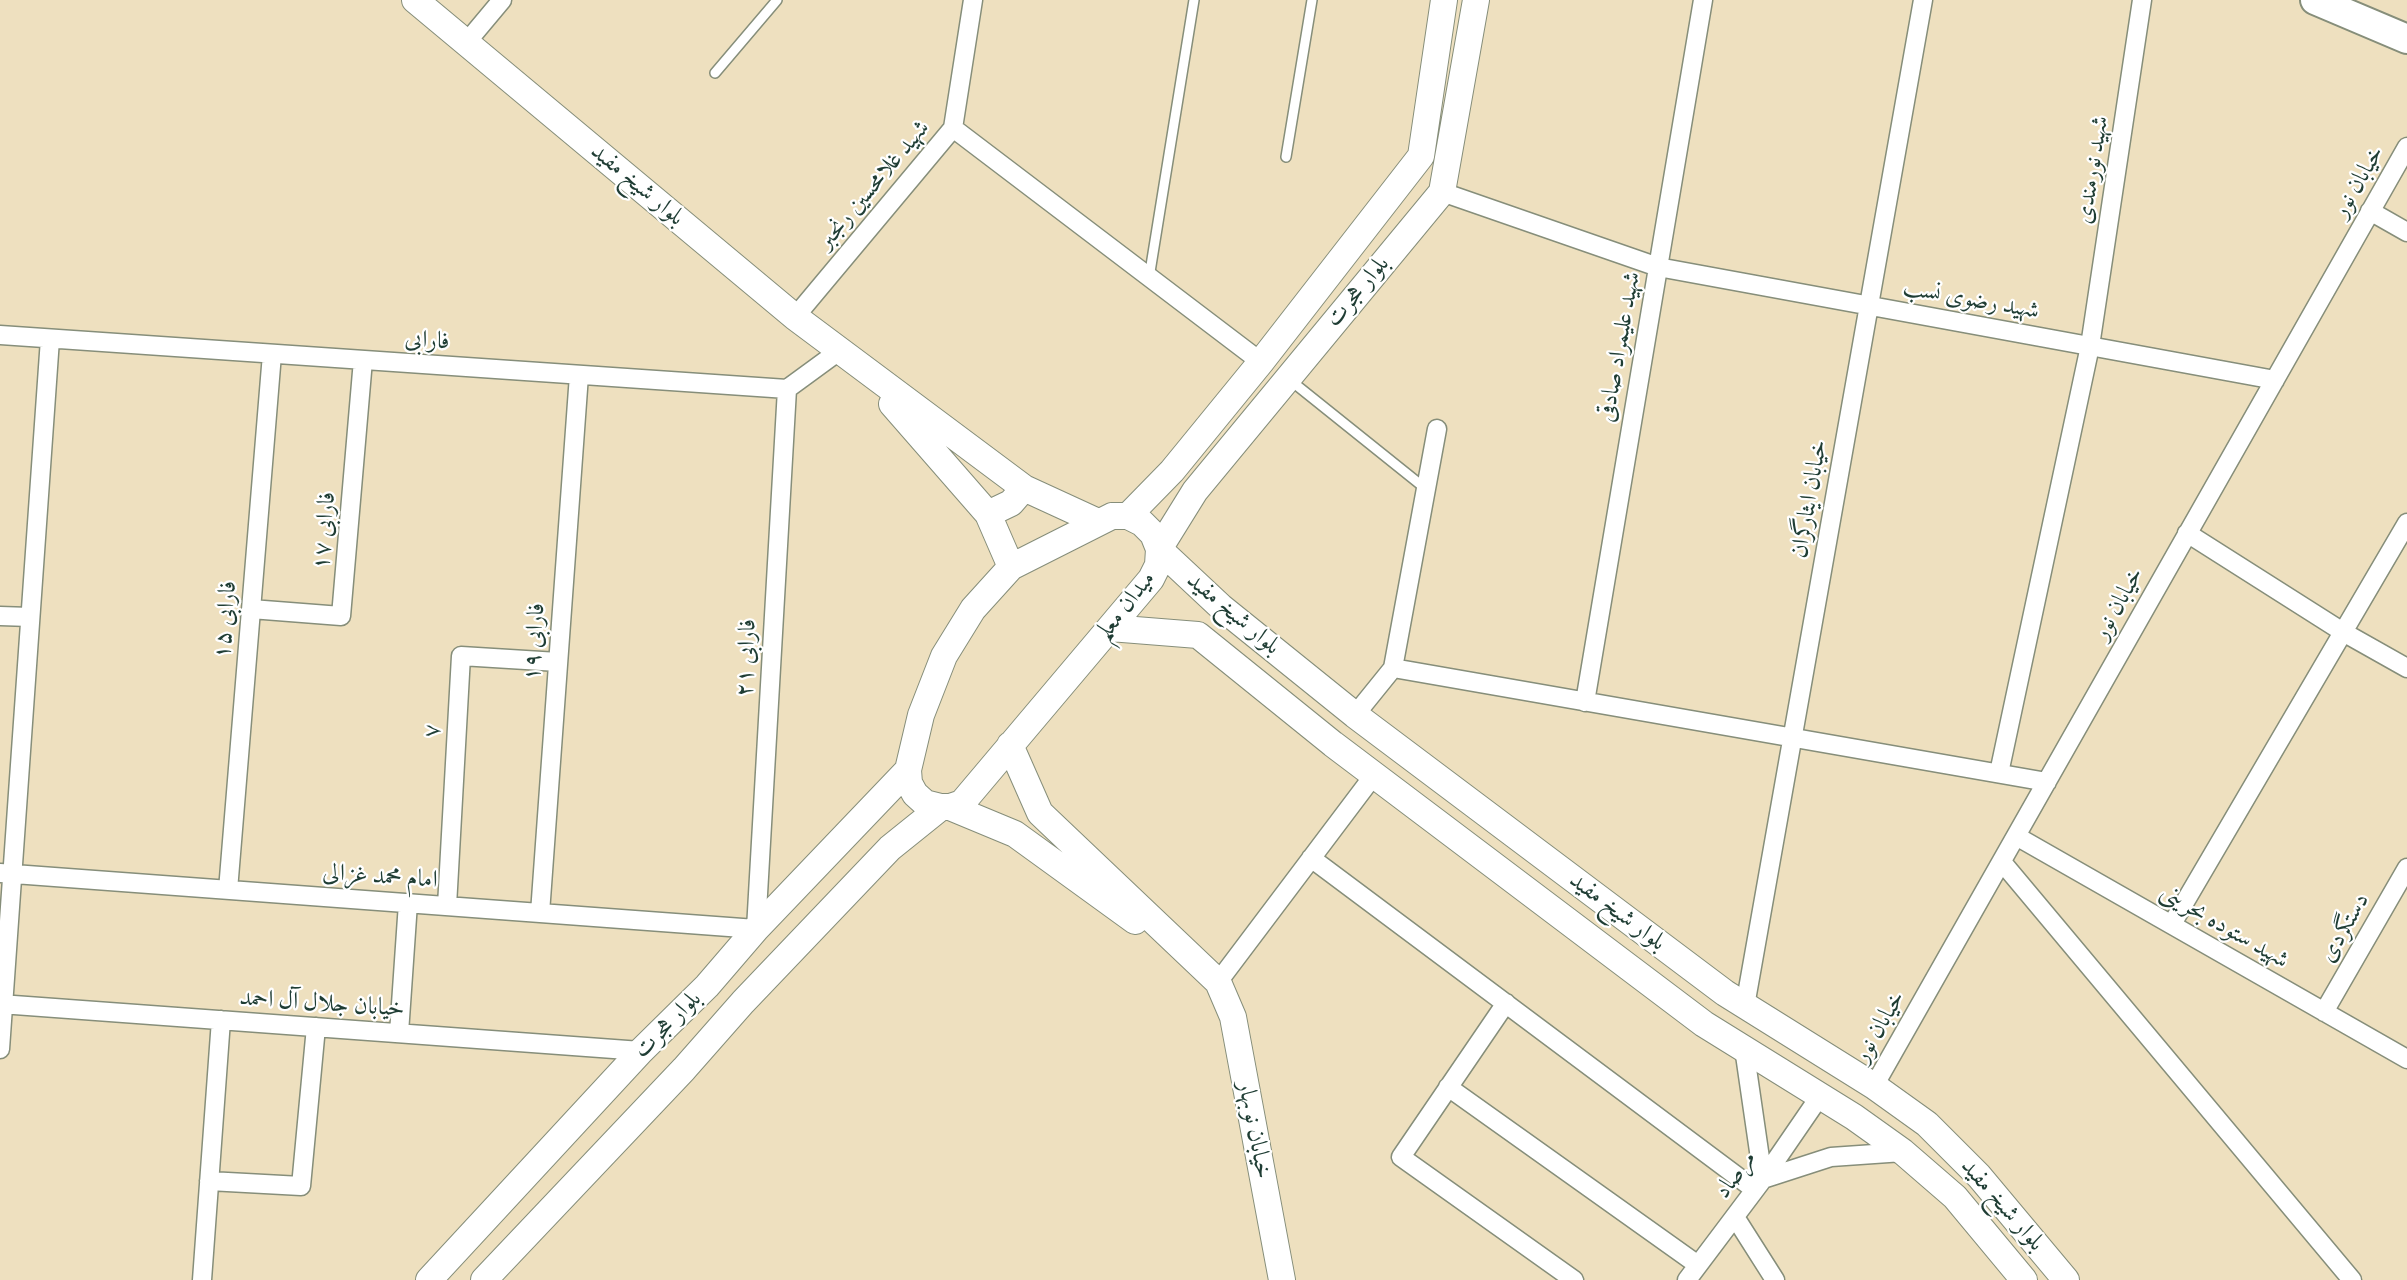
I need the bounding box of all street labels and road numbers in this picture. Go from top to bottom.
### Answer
street label: شهید نورمندی [2070,114,2116,226]
street label: شهید غلامحسین رنجبر [812,115,936,255]
street label: بلوار شیخ مفید [584,137,690,233]
street label: خیابان نور [2327,141,2391,223]
street label: بلوار هجرت [1320,250,1396,334]
street label: شهید علیمراد صادقی [1593,270,1647,424]
street label: شهید رضوی نسب [1901,274,2041,326]
street label: فارابی [404,325,450,357]
street label: خیابان ایثارگران [1785,438,1835,560]
street label: فارابی ۱۷ [307,491,343,571]
street label: خیابان نور [2087,563,2151,645]
street label: میدان معلم [1090,565,1162,647]
street label: بلوار شیخ مفید [1180,566,1286,662]
street label: فارابی ۱۵ [208,580,244,660]
street label: فارابی ۱۹ [518,602,552,682]
street label: فارابی ۲۱ [731,618,763,698]
street label: ۷ [418,723,448,739]
street label: امام محمد غزالی [321,859,439,895]
street label: بلوار شیخ مفید [1563,866,1671,958]
street label: شهید ستوده بحرینی [2154,878,2294,976]
street label: دستگردی [2314,888,2376,968]
street label: خیابان جلال آل احمد [238,984,406,1024]
street label: بلوار هجرت [628,985,708,1065]
street label: خیابان نور [1848,986,1912,1068]
street label: خیابان نوبهار [1230,1079,1278,1181]
street label: مرصاد [1709,1145,1763,1205]
street label: بلوار شیخ مفید [1954,1153,2050,1257]

